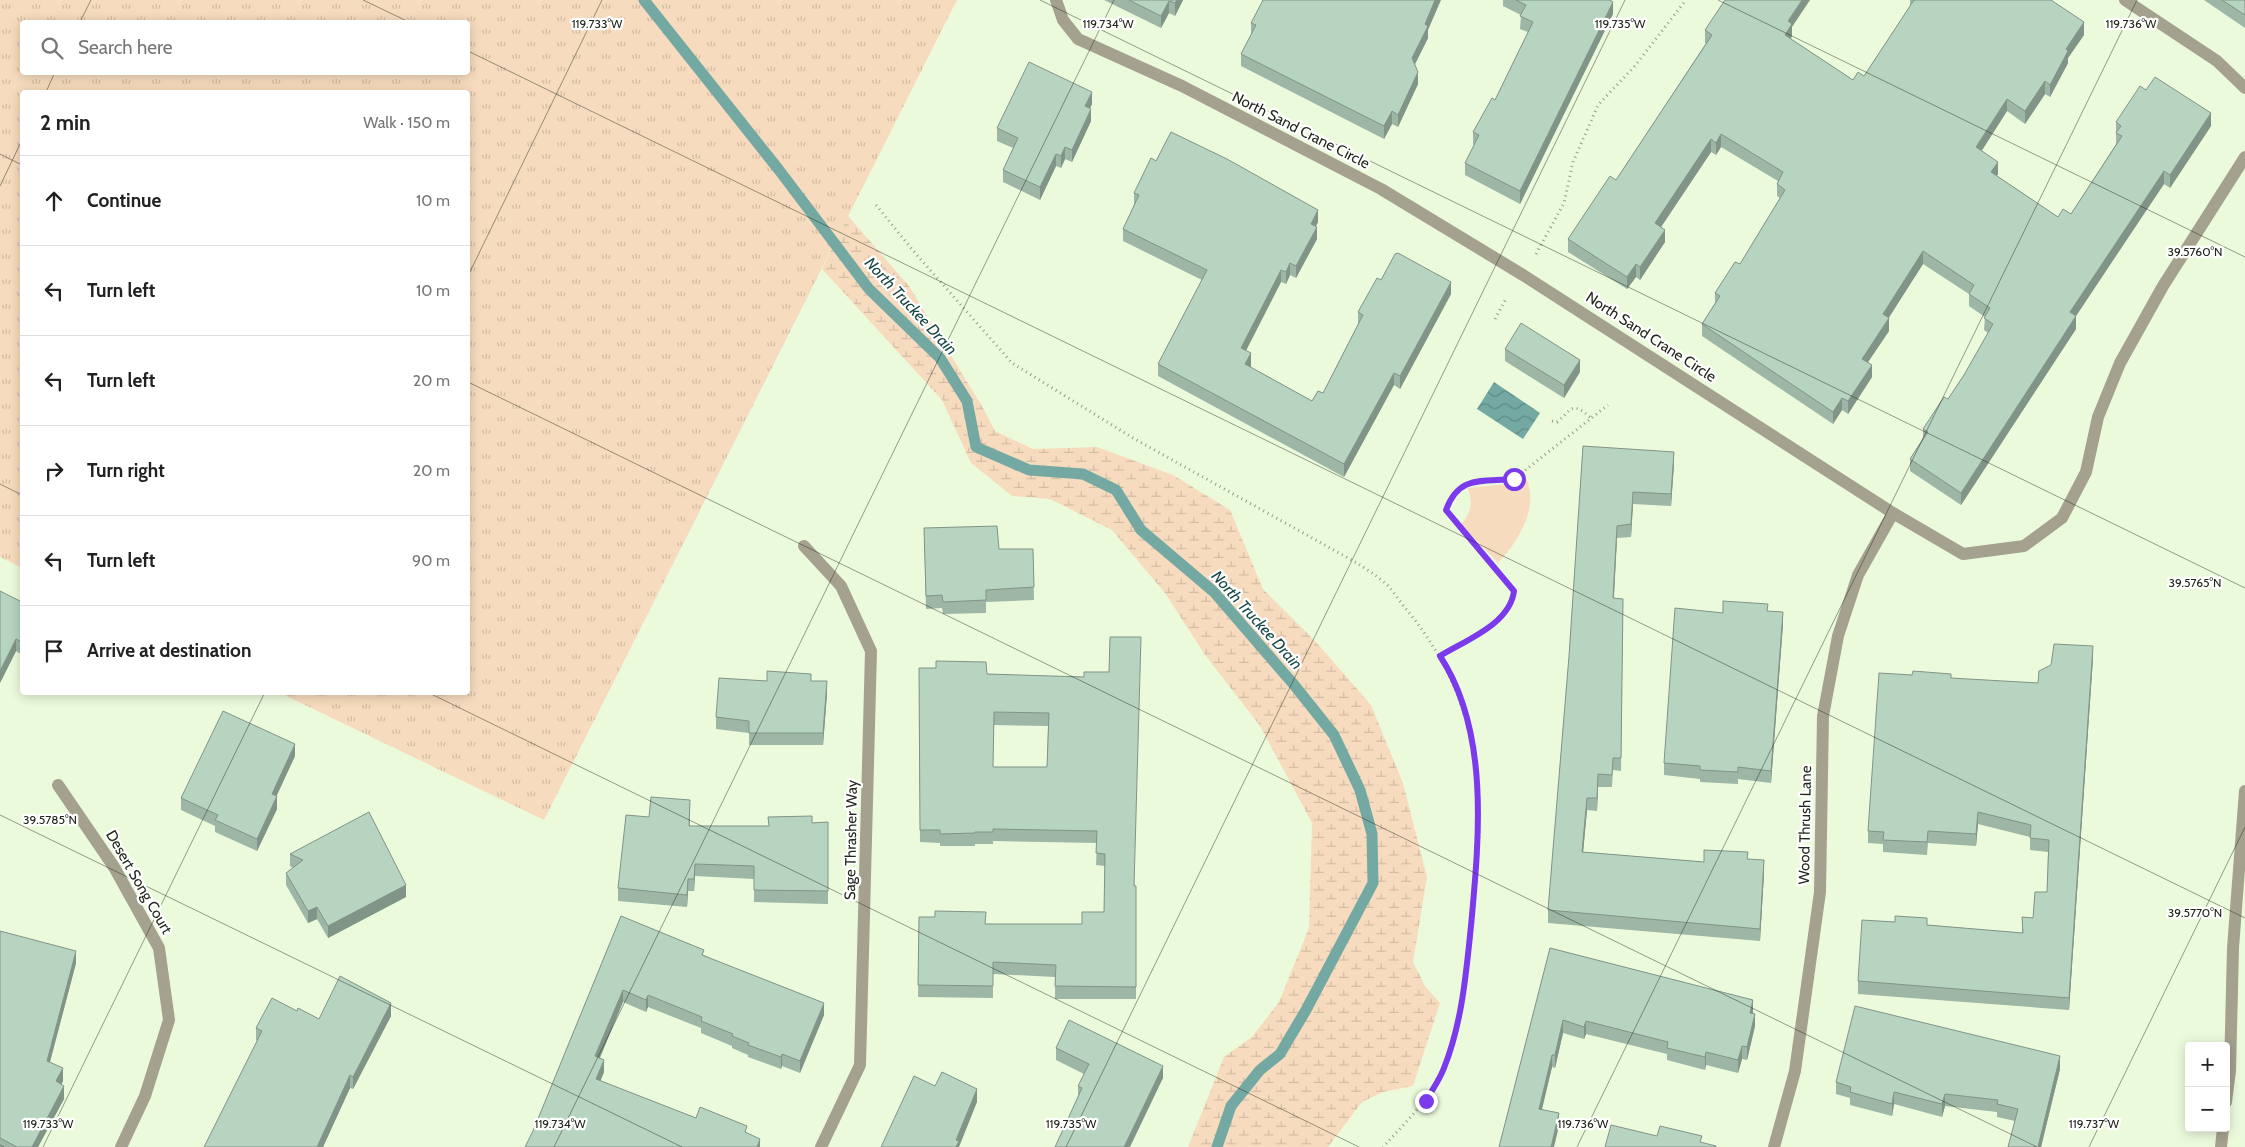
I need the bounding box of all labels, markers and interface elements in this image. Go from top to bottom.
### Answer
text: 119.733°W [572,16,623,31]
text: 119.734°W [1082,16,1134,31]
text: 119.735°W [1595,16,1646,31]
text: 119.736°W [2106,16,2157,31]
search box [20,20,470,75]
icon: search [38,34,66,62]
text: Search here [78,36,172,59]
street label: North Sand Crane Circle [1229,88,1373,173]
text: 2 min [40,110,91,135]
text: Walk · 150 m [363,113,450,132]
icon: ahead [40,187,68,215]
text: Continue [87,189,161,212]
text: 10 m [416,191,450,210]
text: 39.5760°N [2168,244,2222,259]
water label: North Truckee Drain [861,253,961,359]
icon: left [40,277,68,305]
text: Turn left [87,279,155,302]
text: 10 m [416,281,450,300]
street label: North Sand Crane Circle [1582,288,1720,386]
icon: left [40,367,68,395]
text: Turn left [87,369,155,392]
text: 20 m [413,371,450,390]
icon: right [40,457,68,485]
text: Turn right [87,459,165,482]
text: 20 m [413,461,450,480]
route start [1503,468,1526,491]
icon: left [40,547,68,575]
text: Turn left [87,549,155,572]
text: 90 m [412,551,450,570]
water label: North Truckee Drain [1208,567,1306,673]
text: 39.5765°N [2168,575,2222,590]
icon: arrive [40,637,68,665]
text: Arrive at destination [87,639,251,662]
street label: Wood Thrush Lane [1795,765,1815,885]
street label: Sage Thrasher Way [841,779,861,900]
text: 39.5785°N [23,812,77,827]
street label: Desert Song Court [102,827,176,937]
text: 39.5770°N [2168,905,2222,920]
map controls [2185,1042,2230,1132]
button: + [2185,1042,2230,1087]
button: − [2185,1087,2230,1132]
route end [1415,1090,1438,1113]
text: 119.733°W [23,1116,74,1131]
text: 119.734°W [534,1116,586,1131]
text: 119.735°W [1046,1116,1097,1131]
text: 119.736°W [1558,1116,1609,1131]
text: 119.737°W [2069,1116,2120,1131]

